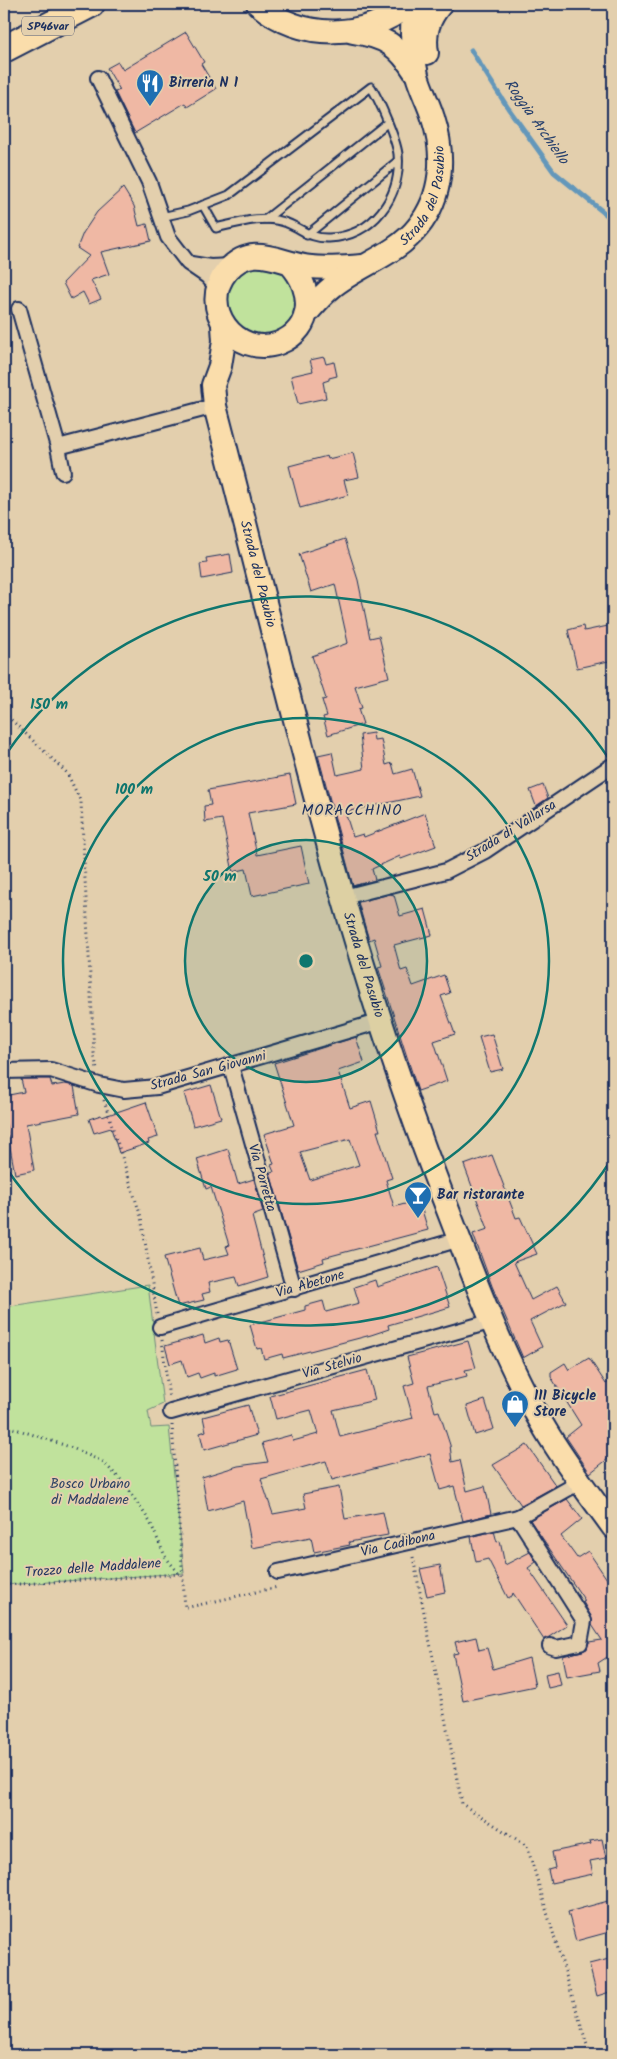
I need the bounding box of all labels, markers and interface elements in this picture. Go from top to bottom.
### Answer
road number: SP46var [22,16,74,36]
restaurant icon: Birreria N 1 [135,68,165,107]
place label: Birreria N 1 [169,72,239,94]
water label: Roggia Archiello [498,74,575,171]
street label: Strada del Pasubio [395,144,451,252]
street label: Strada del Pasubio [234,518,282,630]
text: 150 m [30,693,68,717]
text: 100 m [115,778,153,802]
street label: Strada di Vallarsa [461,794,561,868]
district label: MORACCHINO [302,799,402,823]
text: 50 m [202,865,237,889]
street label: Strada del Pasubio [337,909,390,1021]
centre of rings [297,952,315,970]
street label: Strada San Giovanni [148,1045,269,1097]
street label: Via Porretta [242,1141,282,1215]
bar icon: Bar ristorante [403,1180,433,1219]
place label: Bar ristorante [437,1184,525,1206]
street label: Via Abetone [273,1263,348,1304]
street label: Via Stelvio [300,1347,364,1385]
place label: 111 Bicycle Store [534,1385,596,1423]
shop icon: 111 Bicycle Store [500,1389,530,1428]
park label: Bosco Urbano di Maddalene [50,1473,130,1511]
street label: Via Cadibona [359,1525,437,1563]
street label: Trozzo delle Maddalene [24,1552,163,1584]

